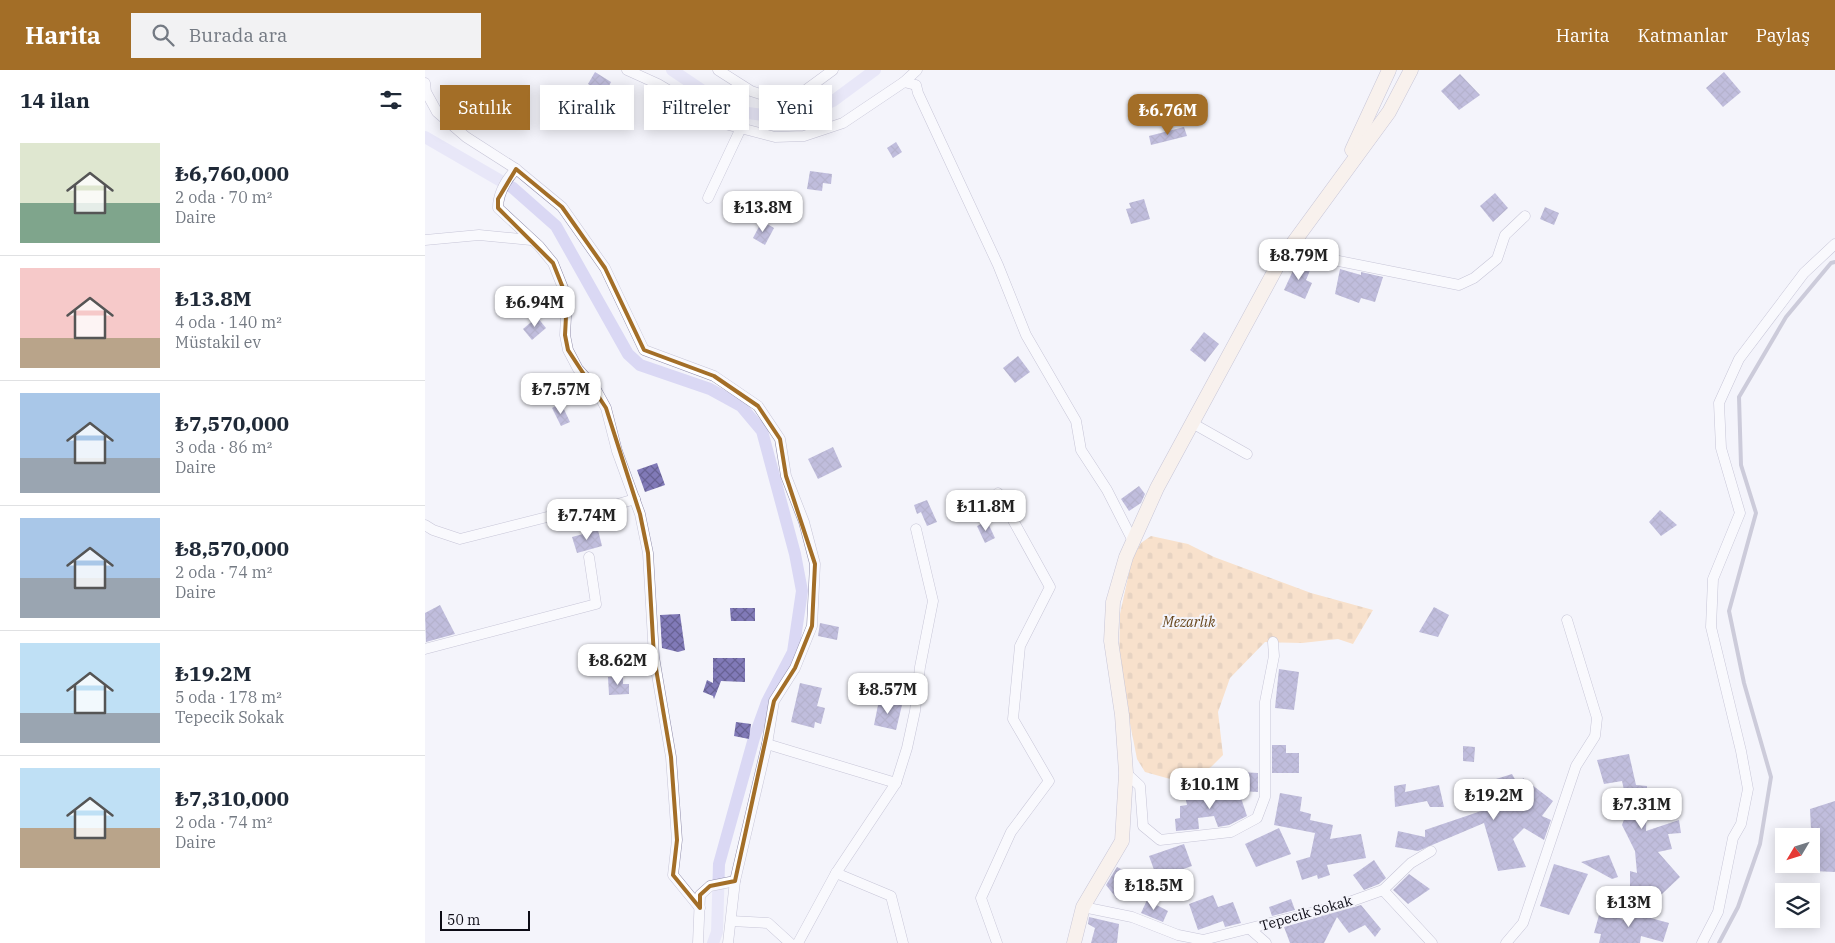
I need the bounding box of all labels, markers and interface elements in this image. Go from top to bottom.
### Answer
search box [131,13,481,58]
text: Harita [25,19,101,51]
icon: search [149,21,177,49]
text: Burada ara [189,23,287,47]
text: Harita [1556,24,1610,47]
text: Katmanlar [1638,24,1728,47]
text: Paylaş [1756,24,1810,47]
chip: Satılık [440,85,530,130]
chip: Kiralık [540,85,634,130]
chip: Filtreler [644,85,749,130]
chip: Yeni [759,85,832,130]
text: 14 ilan [20,86,90,114]
icon: filters [377,86,405,114]
pin: ₺6.76M [1127,93,1209,136]
text: ₺6.76M [1139,100,1197,120]
text: ₺6,760,000 [175,159,289,187]
icon: home [60,163,120,223]
text: 2 oda · 70 m² [175,187,272,207]
pin: ₺13.8M [722,190,804,233]
text: ₺13.8M [734,197,792,217]
text: Daire [175,207,216,227]
pin: ₺8.79M [1258,238,1340,281]
text: ₺8.79M [1270,245,1328,265]
text: ₺13.8M [175,284,252,312]
pin: ₺6.94M [494,286,576,328]
icon: home [60,288,120,348]
text: ₺6.94M [506,292,564,312]
text: 4 oda · 140 m² [175,312,282,332]
text: Müstakil ev [175,332,261,352]
pin: ₺7.57M [520,372,602,415]
text: ₺7.57M [532,379,590,399]
text: ₺7,570,000 [175,409,289,437]
icon: home [60,413,120,473]
text: 3 oda · 86 m² [175,437,272,457]
text: Daire [175,457,216,477]
pin: ₺11.8M [945,490,1027,532]
text: ₺11.8M [957,496,1015,516]
pin: ₺7.74M [546,498,628,541]
text: ₺7.74M [558,505,616,525]
text: ₺8,570,000 [175,534,289,562]
icon: home [60,538,120,598]
text: 2 oda · 74 m² [175,562,272,582]
text: Daire [175,582,216,602]
park label: Mezarlık [1162,613,1216,631]
pin: ₺8.62M [577,644,659,686]
text: ₺8.62M [589,650,647,670]
text: ₺19.2M [175,659,252,687]
icon: home [60,663,120,723]
pin: ₺8.57M [847,672,929,715]
text: ₺8.57M [859,679,917,699]
text: 5 oda · 178 m² [175,687,282,707]
text: Tepecik Sokak [175,707,284,727]
pin: ₺10.1M [1169,768,1251,810]
text: ₺10.1M [1181,774,1239,794]
pin: ₺19.2M [1453,778,1535,821]
text: ₺7,310,000 [175,784,289,812]
text: ₺19.2M [1465,785,1523,805]
icon: home [60,788,120,848]
pin: ₺7.31M [1601,788,1683,830]
text: ₺7.31M [1613,794,1671,814]
text: 2 oda · 74 m² [175,812,272,832]
north arrow [1775,828,1820,872]
map controls [1775,828,1820,928]
text: Daire [175,832,216,852]
pin: ₺18.5M [1113,868,1195,911]
text: ₺18.5M [1125,875,1183,895]
button: layers [1775,883,1820,928]
pin: ₺13M [1599,886,1659,928]
street label: Tepecik Sokak [1258,891,1355,935]
text: ₺13M [1607,892,1651,912]
scale bar [440,908,530,931]
text: 50 m [447,911,480,929]

